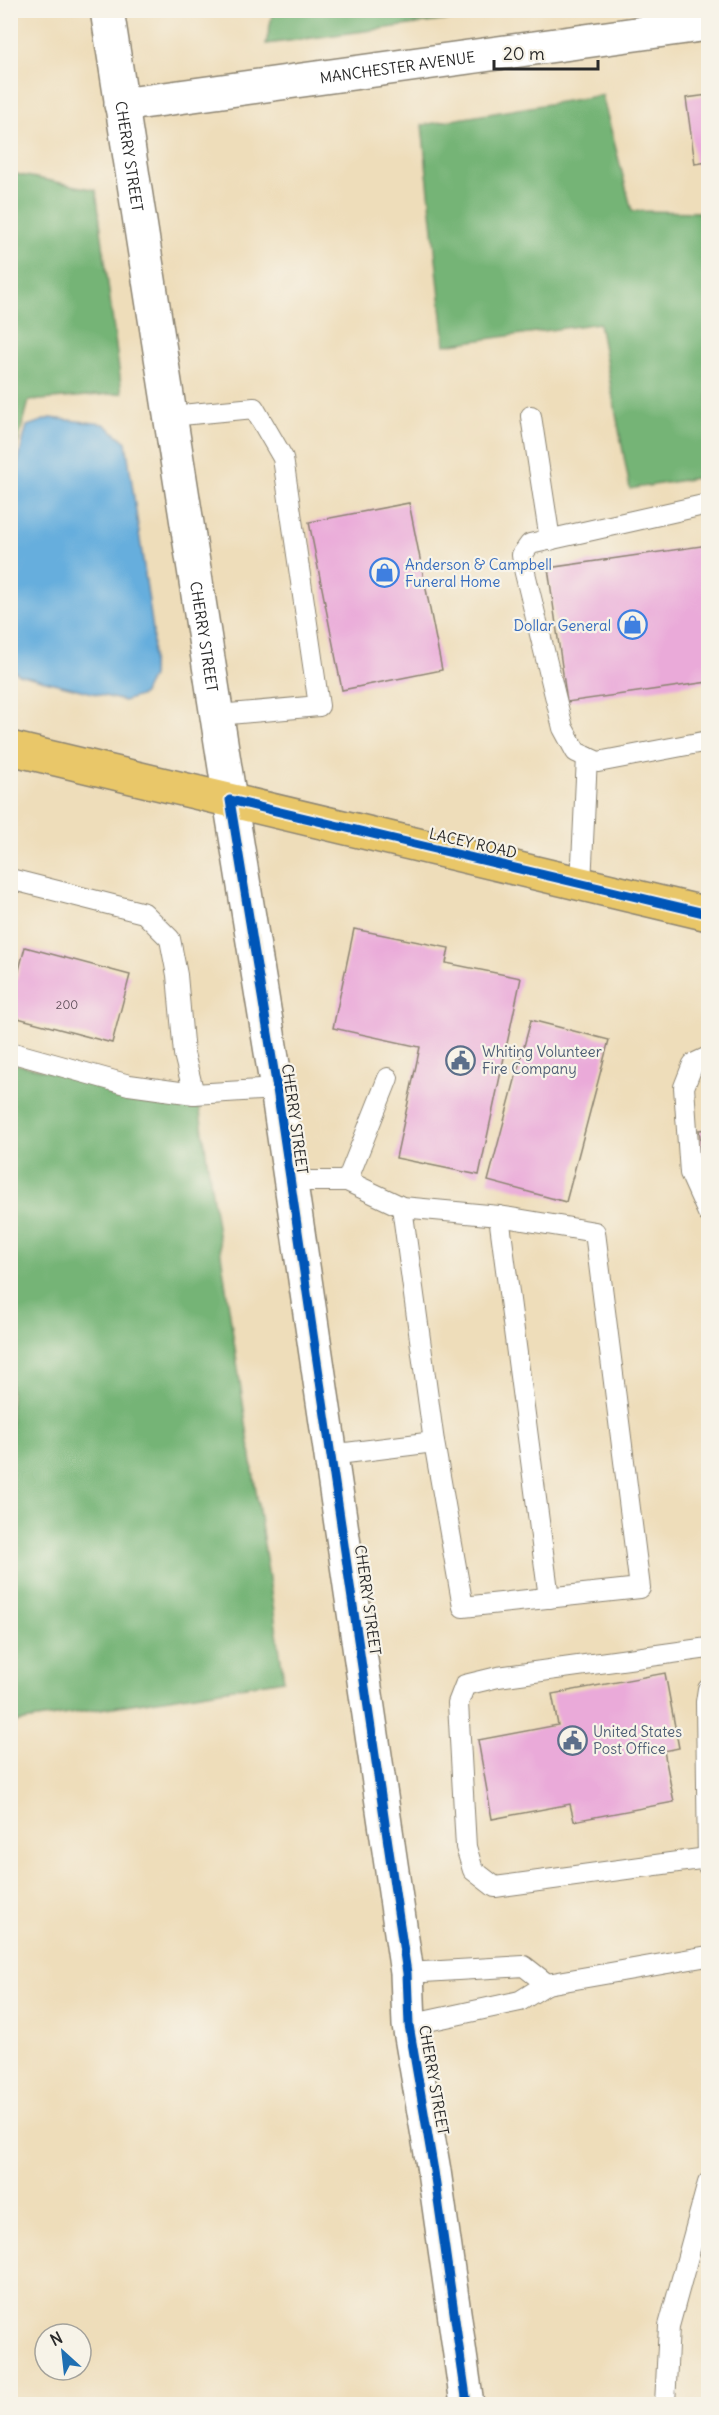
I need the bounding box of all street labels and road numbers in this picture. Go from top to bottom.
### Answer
street label: MANCHESTER AVENUE [319,47,476,87]
street label: CHERRY STREET [112,100,148,213]
street label: CHERRY STREET [187,580,223,693]
street label: LACEY ROAD [427,824,519,862]
street label: CHERRY STREET [278,1063,312,1176]
street label: CHERRY STREET [351,1544,385,1657]
street label: CHERRY STREET [415,2024,453,2137]

